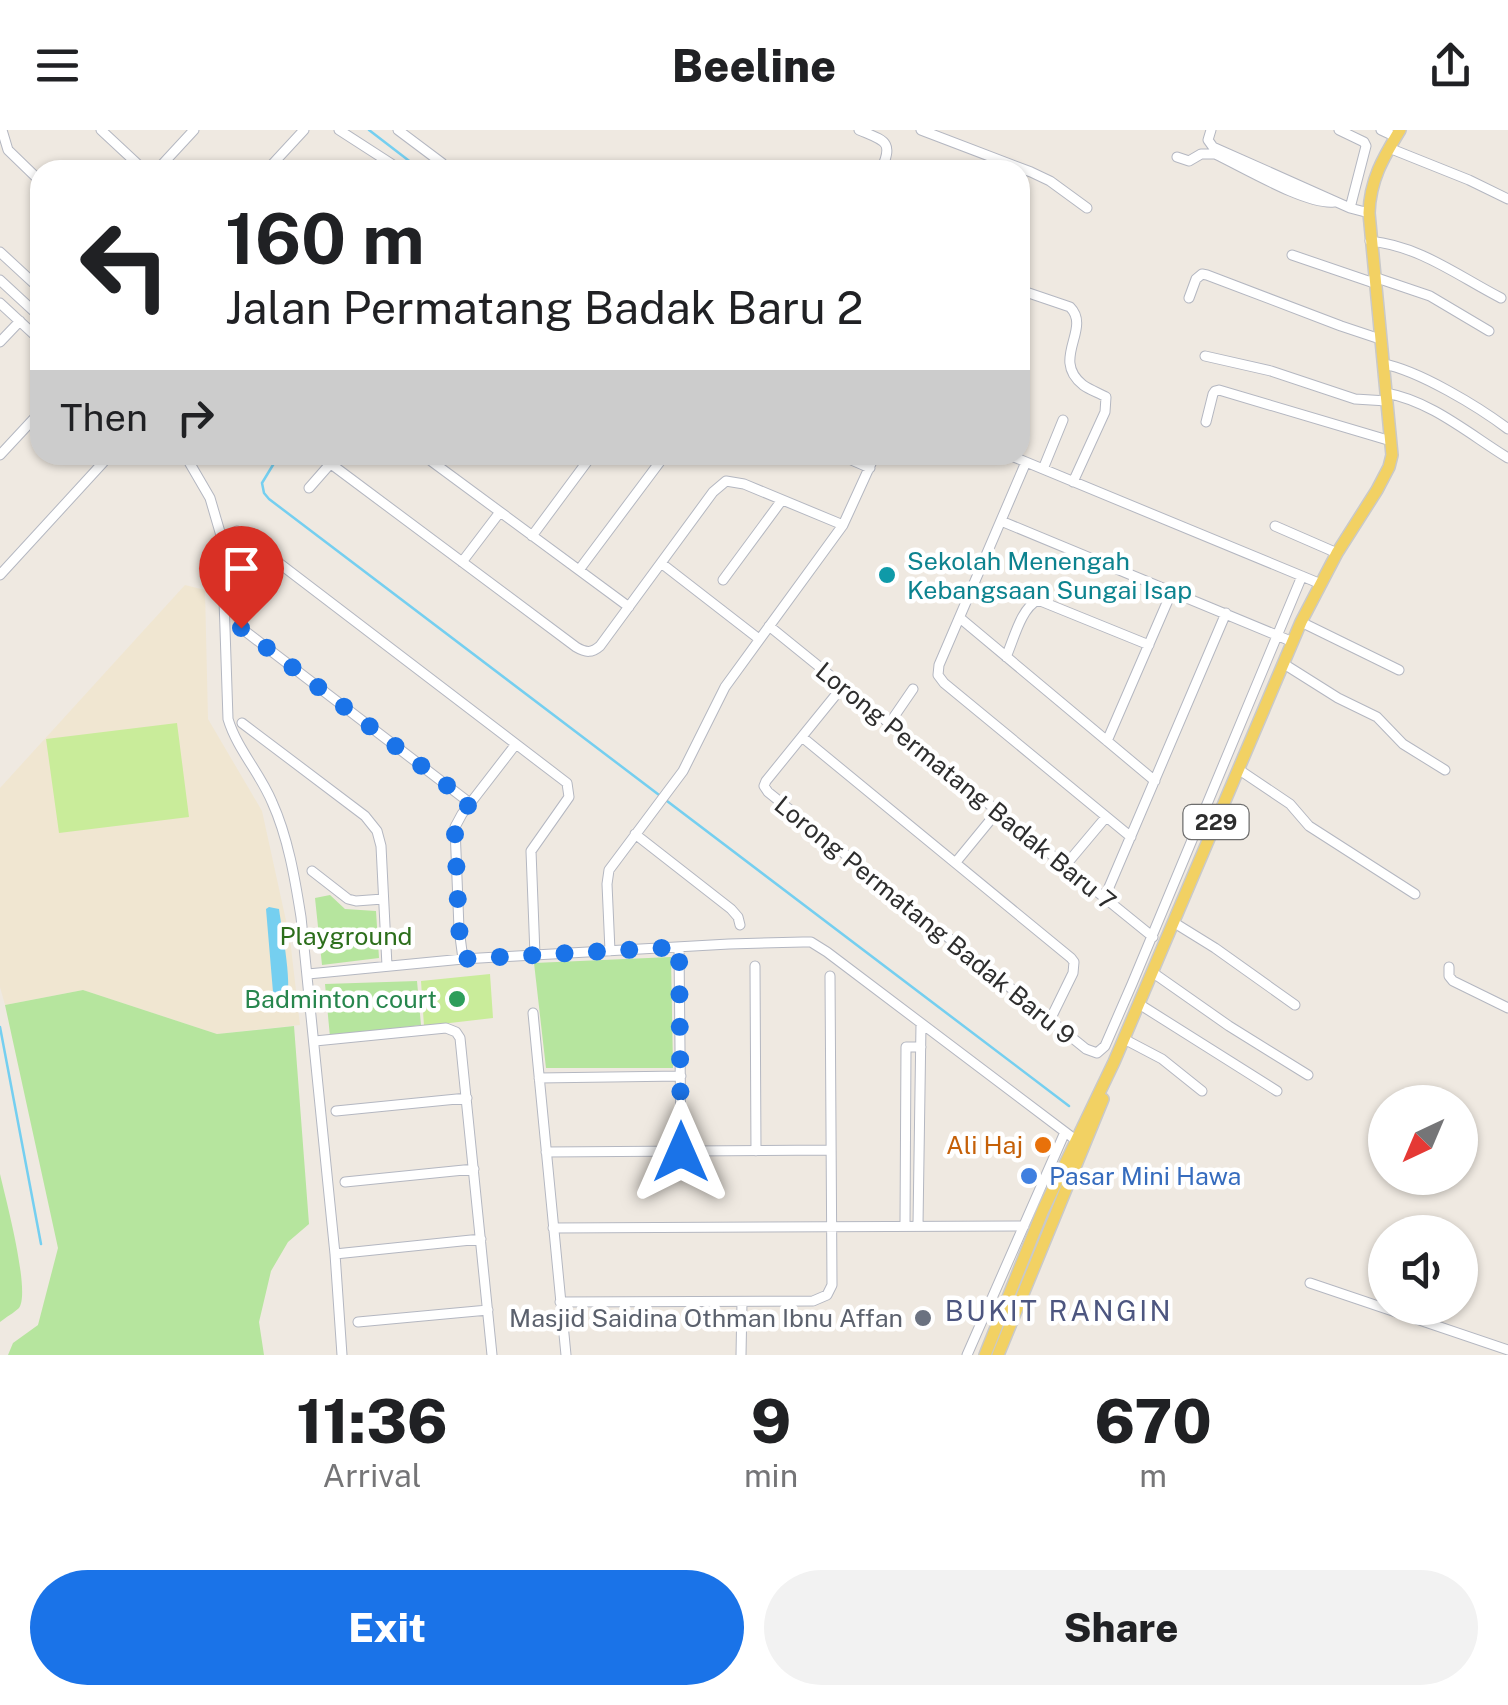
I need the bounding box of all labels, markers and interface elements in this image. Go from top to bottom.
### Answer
icon: menu [30,38,85,93]
icon: share [1423,38,1478,93]
text: Beeline [672,39,836,92]
text: 160 m [225,197,425,280]
icon: left [60,200,190,330]
text: Jalan Permatang Badak Baru 2 [225,281,863,334]
icon: right [168,390,223,445]
text: Then [60,395,148,440]
pin [199,526,284,629]
icon: arrive [214,541,269,596]
place label: Sekolah Menengah Kebangsaan Sungai Isap [907,546,1192,605]
marker: Sekolah Menengah Kebangsaan Sungai Isap [876,564,898,586]
street label: Lorong Permatang Badak Baru 7 [810,656,1122,916]
street label: Lorong Permatang Badak Baru 9 [769,789,1081,1051]
road number: 229 [1184,805,1248,839]
park label: Playground [280,921,412,951]
place label: Badminton court [244,984,437,1014]
marker: Badminton court [446,988,468,1010]
north arrow [1368,1085,1478,1195]
map controls [1368,1085,1478,1325]
position arrow [629,1100,733,1204]
place label: Ali Haj [946,1130,1023,1160]
marker: Ali Haj [1032,1134,1054,1156]
place label: Pasar Mini Hawa [1049,1161,1241,1191]
marker: Pasar Mini Hawa [1018,1165,1040,1187]
button: sound [1368,1215,1478,1325]
district label: BUKIT RANGIN [945,1294,1173,1327]
place label: Masjid Saidina Othman Ibnu Affan [509,1303,903,1333]
marker: Masjid Saidina Othman Ibnu Affan [912,1307,934,1329]
text: 11:36 [296,1386,448,1457]
text: 9 [751,1386,791,1457]
text: 670 [1094,1386,1212,1457]
text: Arrival [323,1457,421,1494]
text: min [744,1457,798,1494]
text: m [1139,1457,1167,1494]
button: Exit [30,1570,744,1685]
button: Share [764,1570,1478,1685]

